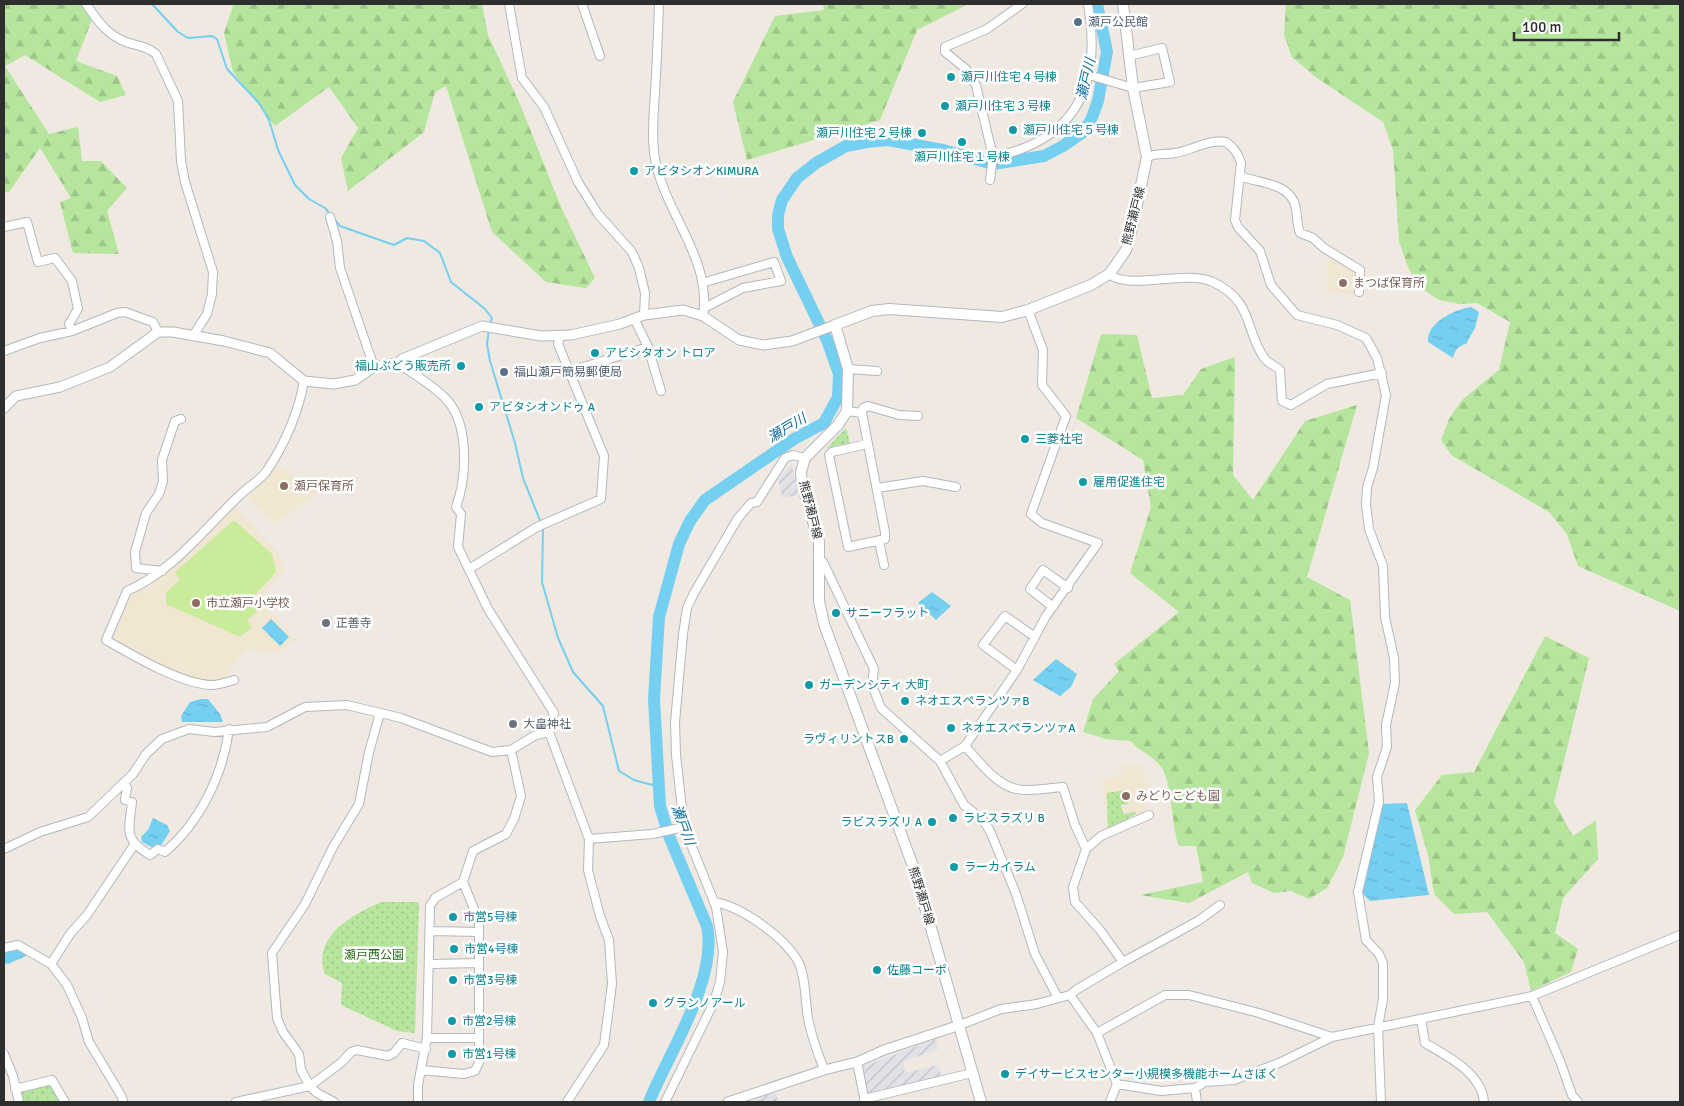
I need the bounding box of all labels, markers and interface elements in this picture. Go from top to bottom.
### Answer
scale bar [1514,10,1619,42]
place label: 瀬戸公民館 [1088,15,1148,30]
marker: 瀬戸公民館 [1072,16,1084,28]
text: 100 m [1522,18,1562,36]
water label: 瀬戸川 [1073,55,1099,101]
place label: 瀬戸川住宅４号棟 [961,70,1057,85]
marker: 瀬戸川住宅４号棟 [945,71,957,83]
place label: 瀬戸川住宅３号棟 [955,99,1051,114]
marker: 瀬戸川住宅３号棟 [939,100,951,112]
place label: 瀬戸川住宅５号棟 [1023,123,1119,138]
marker: 瀬戸川住宅５号棟 [1007,124,1019,136]
place label: 瀬戸川住宅２号棟 [816,126,912,141]
marker: 瀬戸川住宅２号棟 [916,127,928,139]
marker: 瀬戸川住宅１号棟 [956,136,968,148]
place label: 瀬戸川住宅１号棟 [914,150,1010,165]
place label: アビタシオンKIMURA [644,164,760,179]
marker: アビタシオンKIMURA [628,165,640,177]
street label: 熊野瀬戸線 [1119,185,1149,247]
place label: まつば保育所 [1353,276,1425,291]
marker: まつば保育所 [1337,277,1349,289]
place label: アビシタオン トロア [605,346,716,361]
marker: アビシタオン トロア [589,347,601,359]
place label: 福山ぶどう販売所 [355,359,451,374]
marker: 福山ぶどう販売所 [455,360,467,372]
place label: 福山瀬戸簡易郵便局 [514,365,622,380]
marker: 福山瀬戸簡易郵便局 [498,366,510,378]
place label: アビタシオンドゥ A [489,400,596,415]
marker: アビタシオンドゥ A [473,401,485,413]
water label: 瀬戸川 [765,409,811,446]
place label: 三菱社宅 [1035,432,1083,447]
marker: 三菱社宅 [1019,433,1031,445]
place label: 雇用促進住宅 [1093,475,1165,490]
marker: 雇用促進住宅 [1077,476,1089,488]
place label: 瀬戸保育所 [294,479,354,494]
street label: 熊野瀬戸線 [795,479,825,541]
marker: 瀬戸保育所 [278,480,290,492]
place label: 市立瀬戸小学校 [206,596,290,611]
marker: 市立瀬戸小学校 [190,597,202,609]
place label: サニーフラット [846,606,929,621]
marker: サニーフラット [830,607,842,619]
place label: 正善寺 [336,616,372,631]
marker: 正善寺 [320,617,332,629]
place label: ガーデンシティ 大町 [819,678,929,693]
marker: ガーデンシティ 大町 [803,679,815,691]
place label: ネオエスペランツァB [915,694,1029,709]
marker: ネオエスペランツァB [899,695,911,707]
place label: 大畠神社 [523,717,571,732]
marker: 大畠神社 [507,718,519,730]
place label: ネオエスペランツァA [961,721,1076,736]
marker: ネオエスペランツァA [945,722,957,734]
place label: ラヴィリントスB [803,732,894,747]
marker: ラヴィリントスB [898,733,910,745]
place label: みどりこども園 [1136,789,1220,804]
marker: みどりこども園 [1120,790,1132,802]
water label: 瀬戸川 [668,802,699,850]
place label: ラビスラズリ B [963,811,1045,826]
marker: ラビスラズリ B [947,812,959,824]
place label: ラビスラズリ A [840,815,923,830]
marker: ラビスラズリ A [926,816,938,828]
place label: ラーカイラム [964,860,1036,875]
marker: ラーカイラム [948,861,960,873]
street label: 熊野瀬戸線 [905,865,937,927]
place label: 市営5号棟 [463,910,517,925]
marker: 市営5号棟 [447,911,459,923]
place label: 市営4号棟 [464,942,518,957]
marker: 市営4号棟 [448,943,460,955]
park label: 瀬戸西公園 [344,948,404,963]
place label: 佐藤コーポ [887,963,947,978]
marker: 佐藤コーポ [871,964,883,976]
place label: 市営3号棟 [463,973,517,988]
marker: 市営3号棟 [447,974,459,986]
place label: グランノアール [663,996,746,1011]
marker: グランノアール [647,997,659,1009]
place label: 市営2号棟 [462,1014,516,1029]
marker: 市営2号棟 [446,1015,458,1027]
place label: 市営1号棟 [462,1047,516,1062]
marker: 市営1号棟 [446,1048,458,1060]
place label: デイサービスセンター小規模多機能ホームさぼく [1015,1067,1279,1082]
marker: デイサービスセンター小規模多機能ホームさぼく [999,1068,1011,1080]

